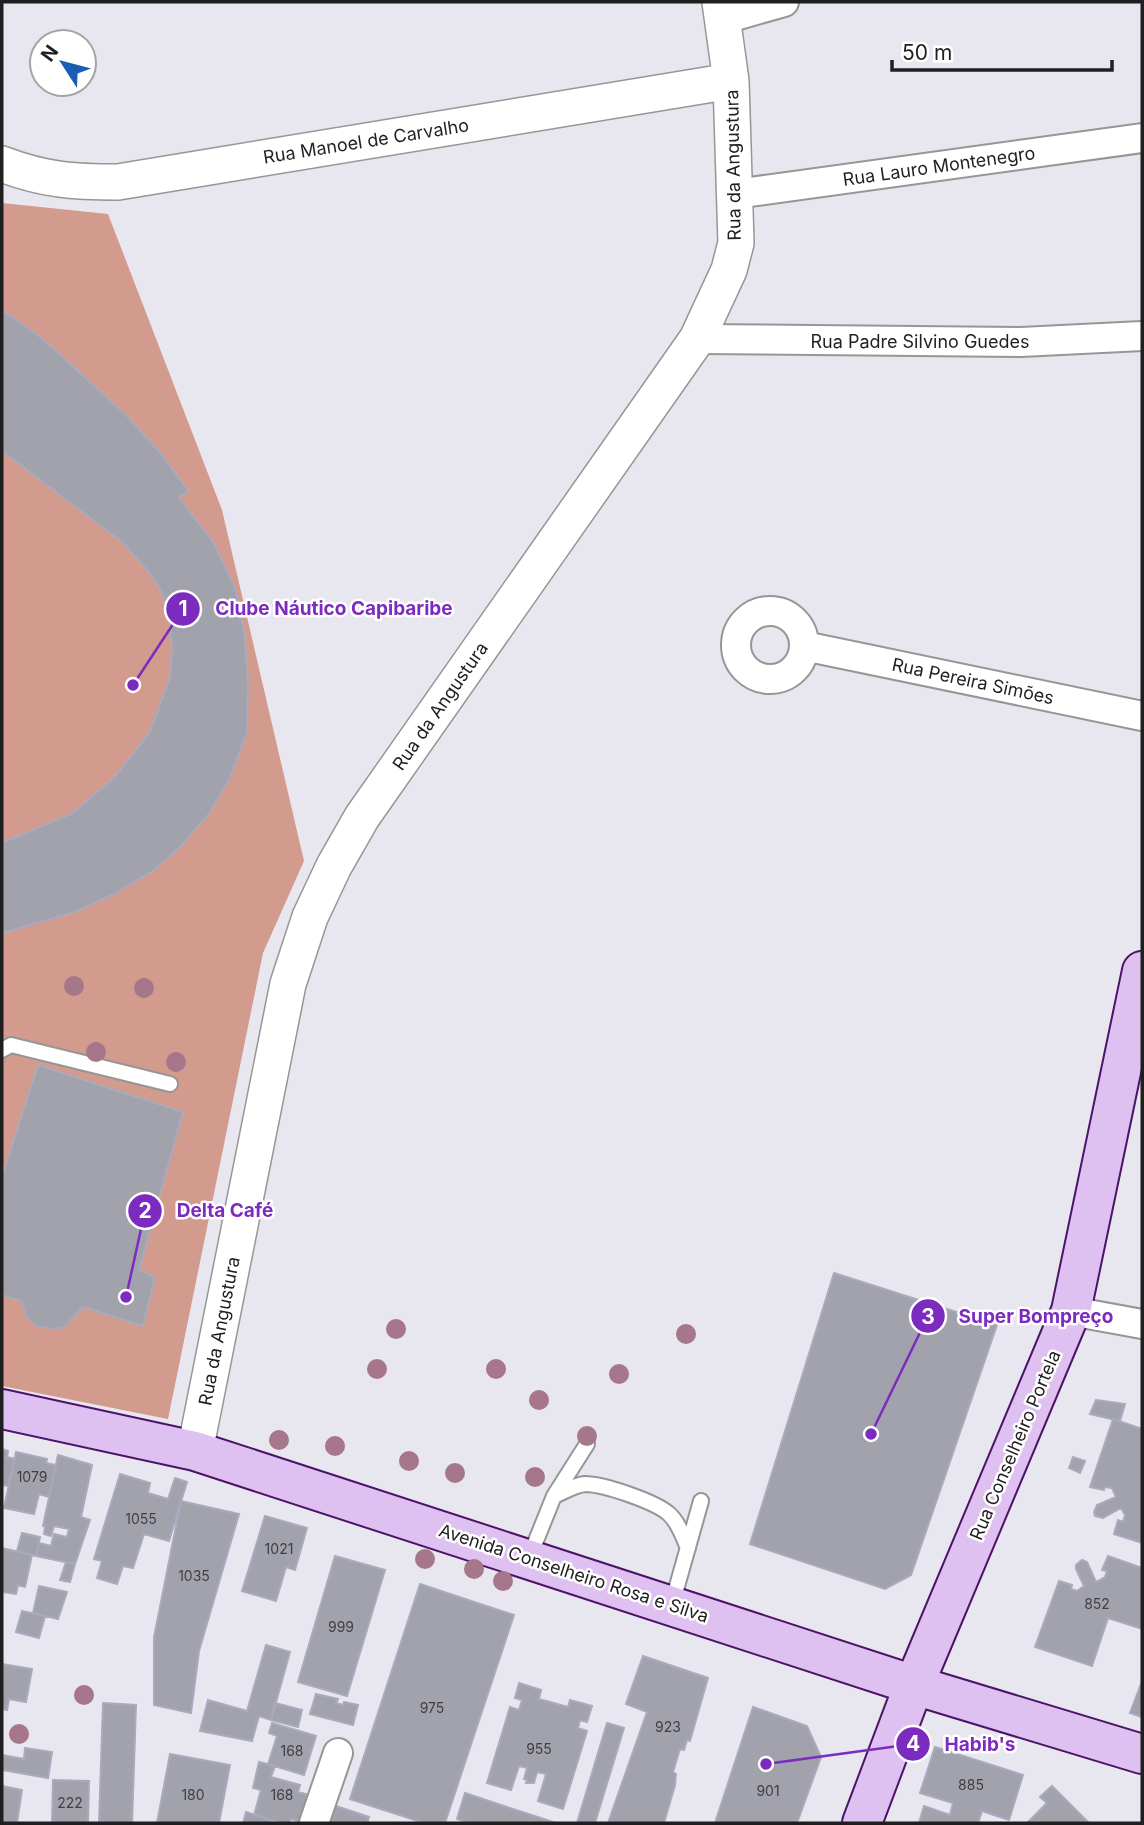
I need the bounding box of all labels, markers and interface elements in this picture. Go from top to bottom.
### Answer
north arrow [28,28,98,98]
scale bar [892,28,1112,72]
text: 50 m [902,40,952,65]
text: N [36,41,63,66]
street label: Rua da Angustura [721,89,745,241]
street label: Rua Manoel de Carvalho [262,114,470,168]
street label: Rua Lauro Montenegro [841,142,1037,190]
street label: Rua Padre Silvino Guedes [811,331,1029,352]
callout: Clube Náutico Capibaribe [166,589,466,629]
text: 1 [178,596,188,621]
text: Clube Náutico Capibaribe [215,597,453,620]
street label: Rua da Angustura [388,638,492,774]
street label: Rua Pereira Simões [890,654,1056,708]
callout: Delta Café [128,1191,287,1231]
text: 2 [138,1198,152,1223]
text: Delta Café [177,1199,273,1222]
street label: Rua da Angustura [194,1255,244,1407]
callout: Super Bompreço [910,1296,1128,1336]
text: 3 [921,1304,935,1329]
text: Super Bompreço [959,1305,1113,1328]
street label: Rua Conselheiro Portela [965,1347,1065,1543]
house number: 1079 [17,1468,47,1485]
house number: 1055 [125,1510,157,1527]
street label: Avenida Conselheiro Rosa e Silva [437,1519,711,1627]
house number: 1021 [265,1540,293,1557]
house number: 1035 [178,1567,210,1584]
house number: 852 [1084,1595,1110,1612]
house number: 999 [328,1618,354,1635]
house number: 975 [420,1699,444,1716]
house number: 923 [655,1718,681,1735]
callout: Habib's [895,1724,1029,1764]
text: 4 [906,1731,920,1756]
text: Habib's [945,1733,1015,1756]
house number: 955 [526,1740,552,1757]
house number: 168 [280,1742,304,1759]
house number: 885 [958,1776,984,1793]
house number: 901 [756,1782,780,1799]
house number: 180 [181,1786,205,1803]
house number: 168 [270,1786,294,1803]
house number: 222 [57,1794,83,1811]

